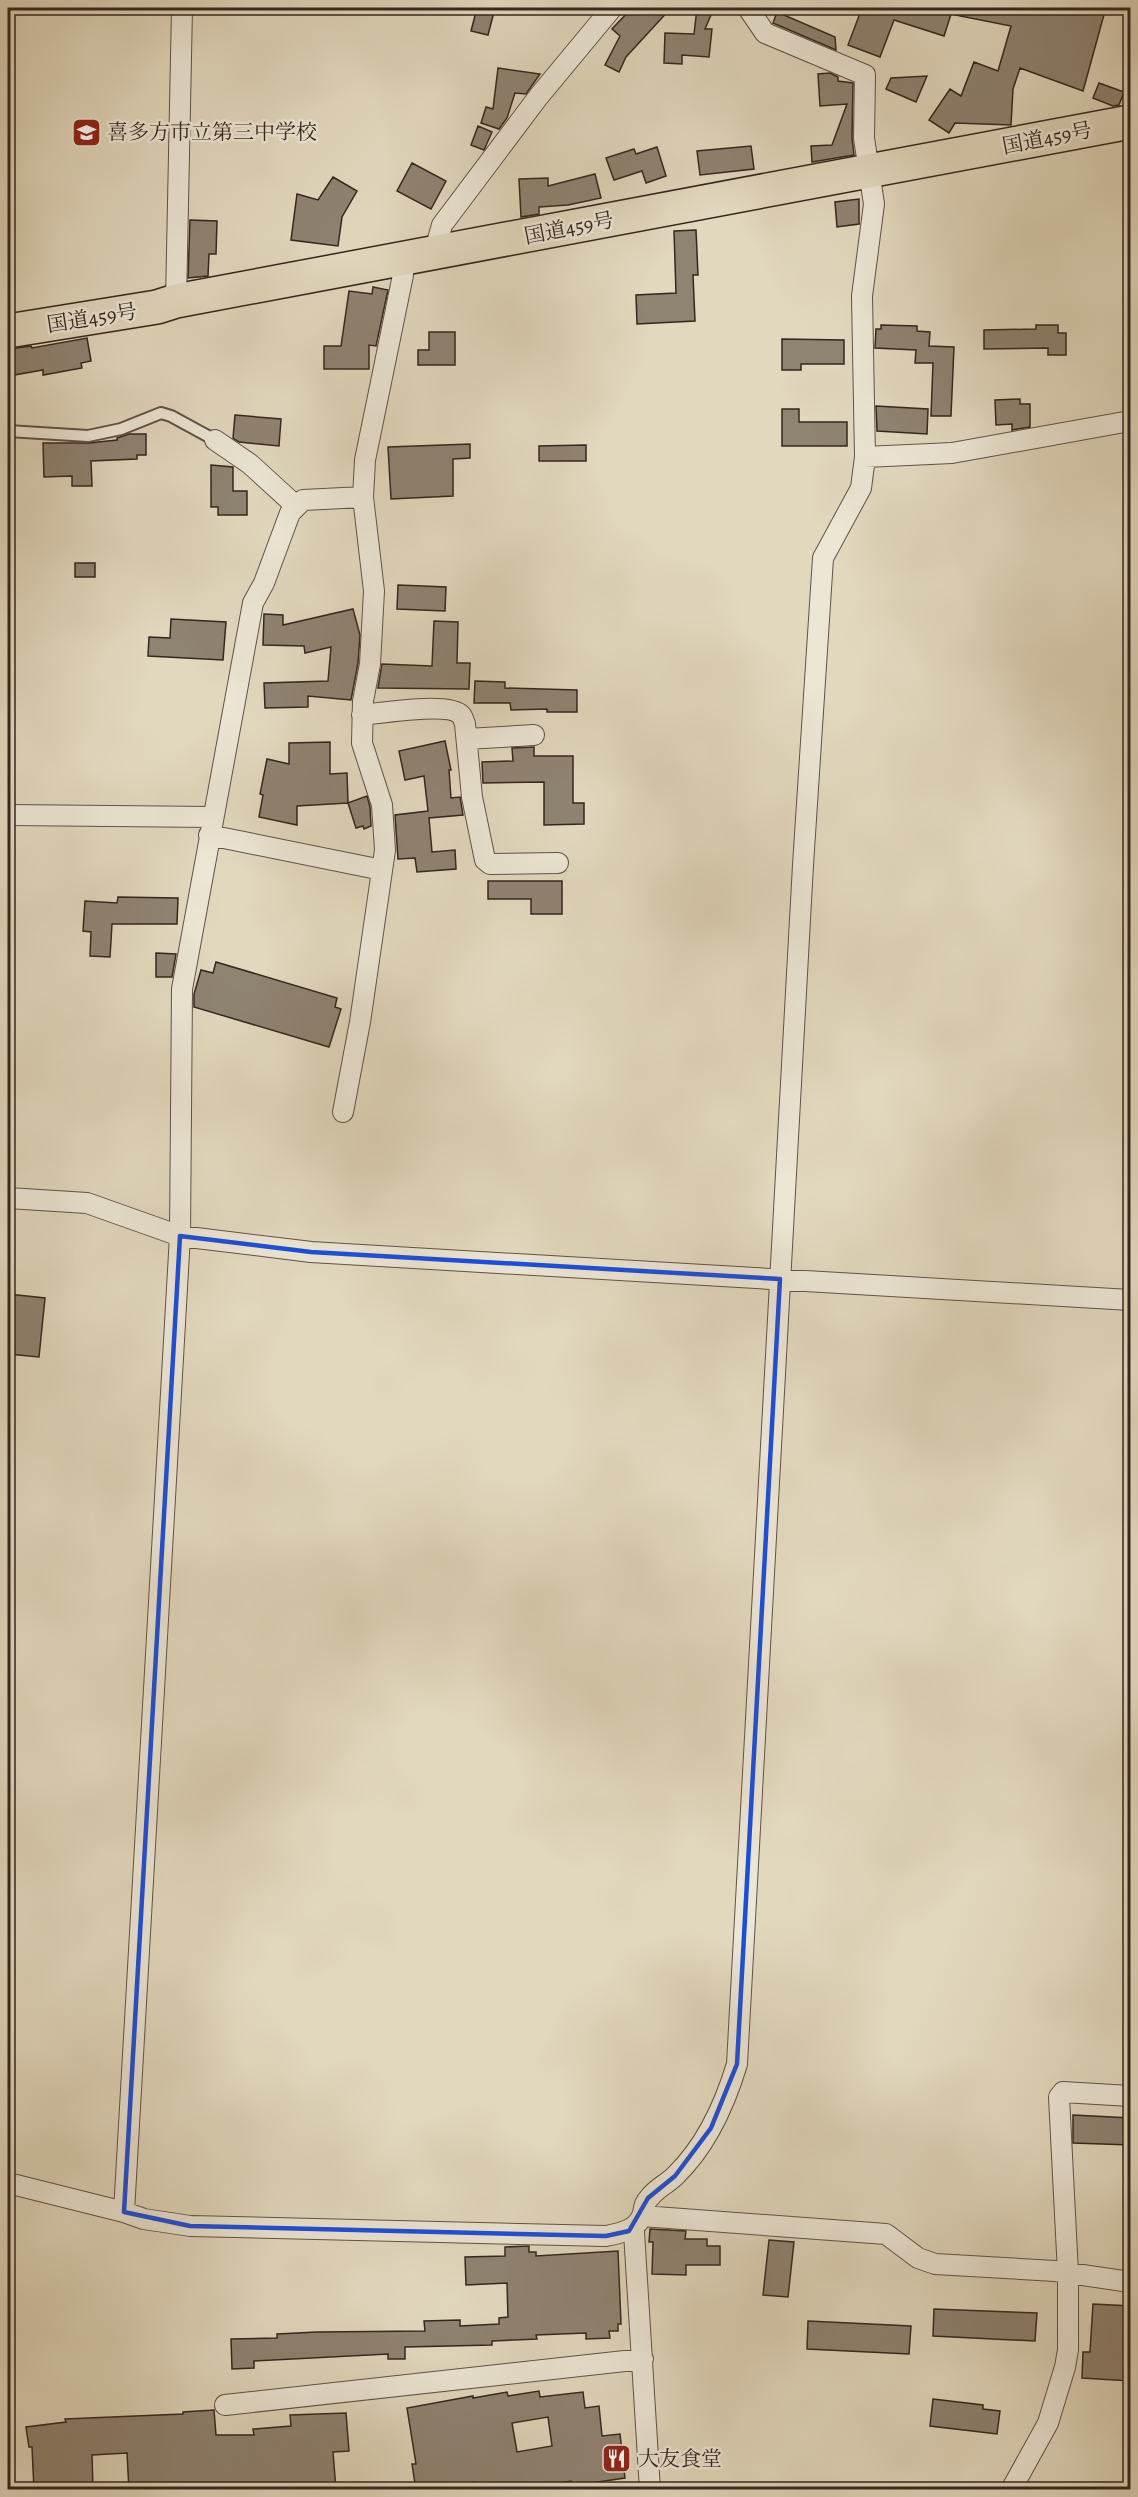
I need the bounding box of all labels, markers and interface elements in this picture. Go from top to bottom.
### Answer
school or university icon: 喜多方市立第三中学校 [70,116,102,148]
street label: 国道459号 [1000,116,1094,160]
place label: 喜多方市立第三中学校 [107,118,317,146]
street label: 国道459号 [522,206,616,250]
street label: 国道459号 [45,297,139,339]
restaurant icon: 大友食堂 [601,2443,633,2475]
place label: 大友食堂 [638,2445,722,2473]

